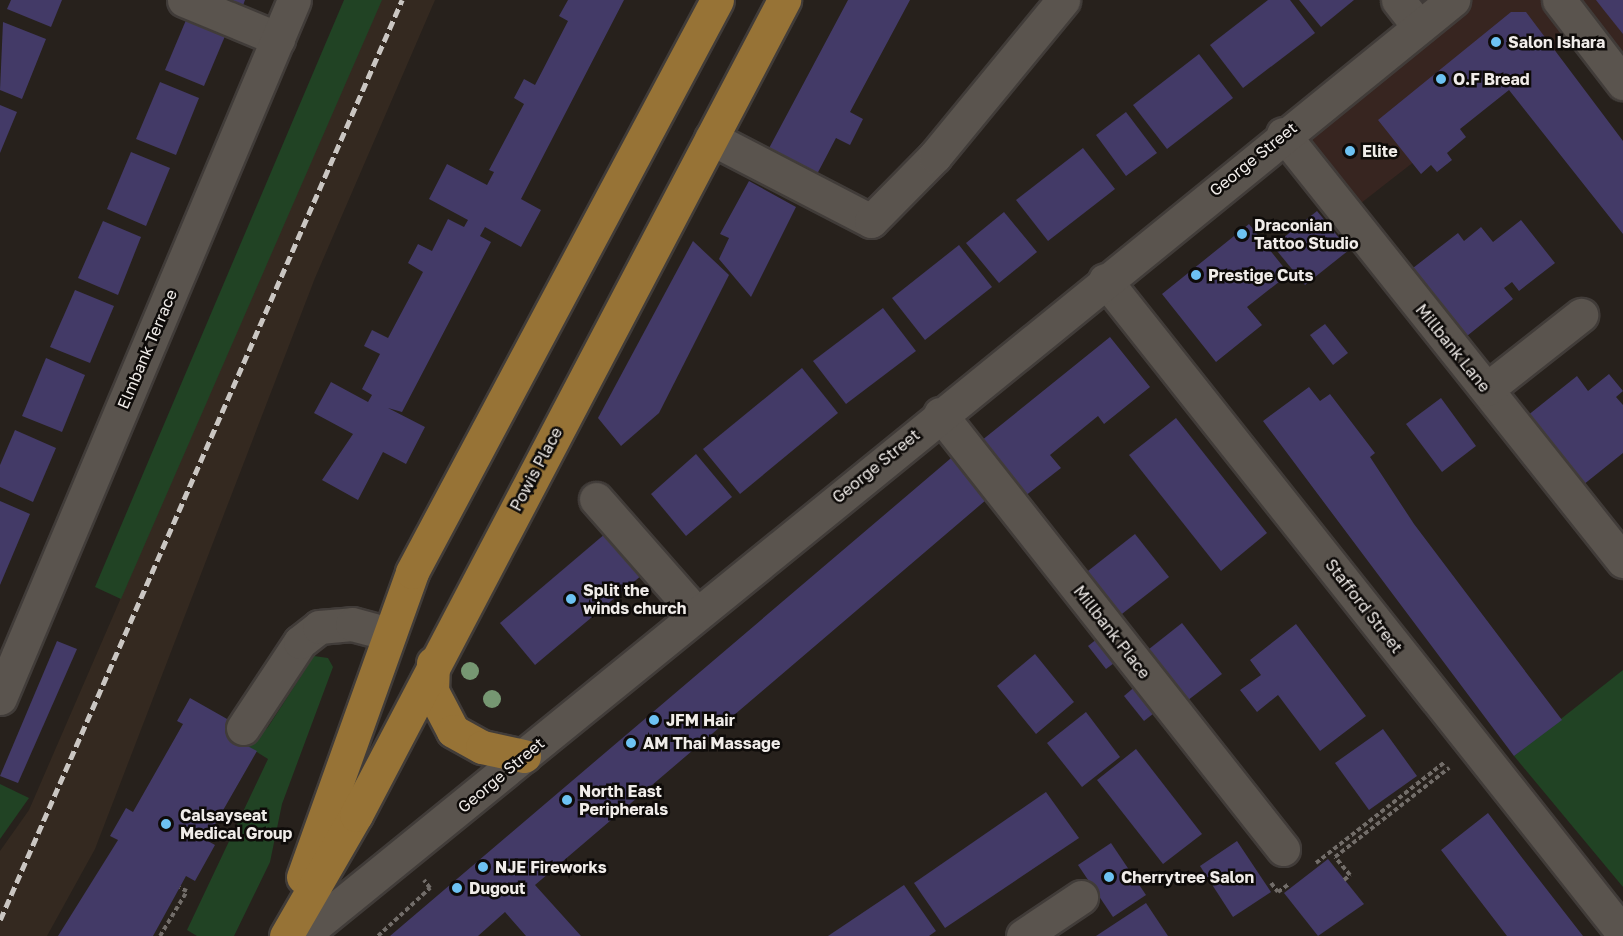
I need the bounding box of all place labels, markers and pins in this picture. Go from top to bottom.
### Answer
place label: Salon Ishara [1508,32,1605,52]
marker: Salon Ishara [1489,35,1503,49]
place label: O.F Bread [1453,69,1530,89]
marker: O.F Bread [1434,72,1448,86]
place label: Elite [1362,141,1398,161]
marker: Elite [1343,144,1357,158]
place label: Draconian Tattoo Studio [1254,215,1359,253]
marker: Draconian Tattoo Studio [1235,227,1249,241]
place label: Prestige Cuts [1208,265,1313,285]
marker: Prestige Cuts [1189,268,1203,282]
place label: Split the winds church [583,580,686,618]
marker: Split the winds church [564,592,578,606]
place label: JFM Hair [666,710,735,730]
marker: JFM Hair [647,713,661,727]
place label: AM Thai Massage [643,733,780,753]
marker: AM Thai Massage [624,736,638,750]
place label: North East Peripherals [579,781,668,819]
marker: North East Peripherals [560,793,574,807]
place label: Calsayseat Medical Group [180,805,292,843]
marker: Calsayseat Medical Group [157,815,175,833]
place label: NJE Fireworks [495,857,607,877]
marker: NJE Fireworks [476,860,490,874]
place label: Cherrytree Salon [1121,867,1254,887]
marker: Cherrytree Salon [1102,870,1116,884]
place label: Dugout [469,878,525,898]
marker: Dugout [450,881,464,895]

